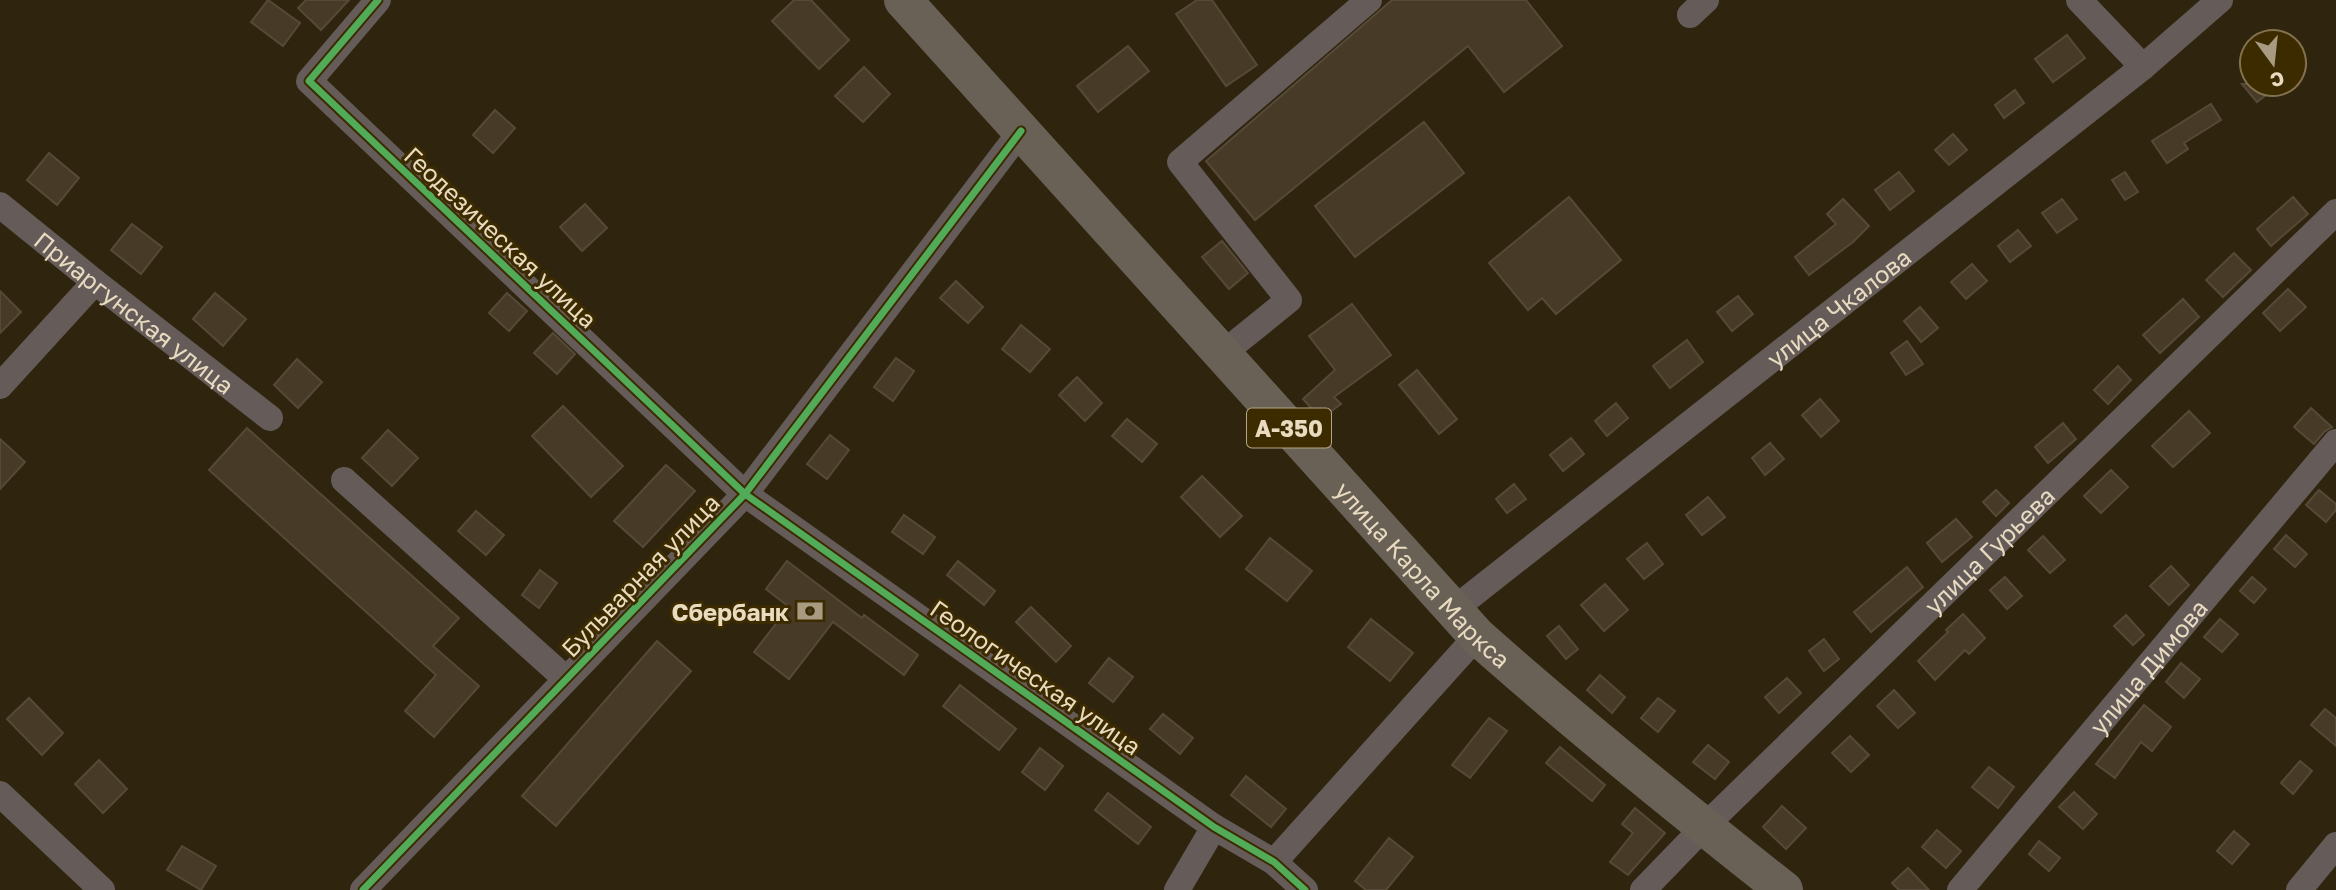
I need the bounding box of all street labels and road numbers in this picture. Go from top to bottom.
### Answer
street label: Геодезическая улица [399,140,603,334]
street label: Приаргунская улица [29,225,240,399]
street label: улица Чкалова [1760,241,1916,373]
road number: А-350 [1247,408,1331,448]
street label: улица Карла Маркса [1330,475,1517,673]
street label: улица Гурьева [1918,480,2060,620]
street label: Бульварная улица [555,488,725,662]
street label: Геологическая улица [925,593,1147,761]
street label: улица Димова [2083,593,2213,740]

